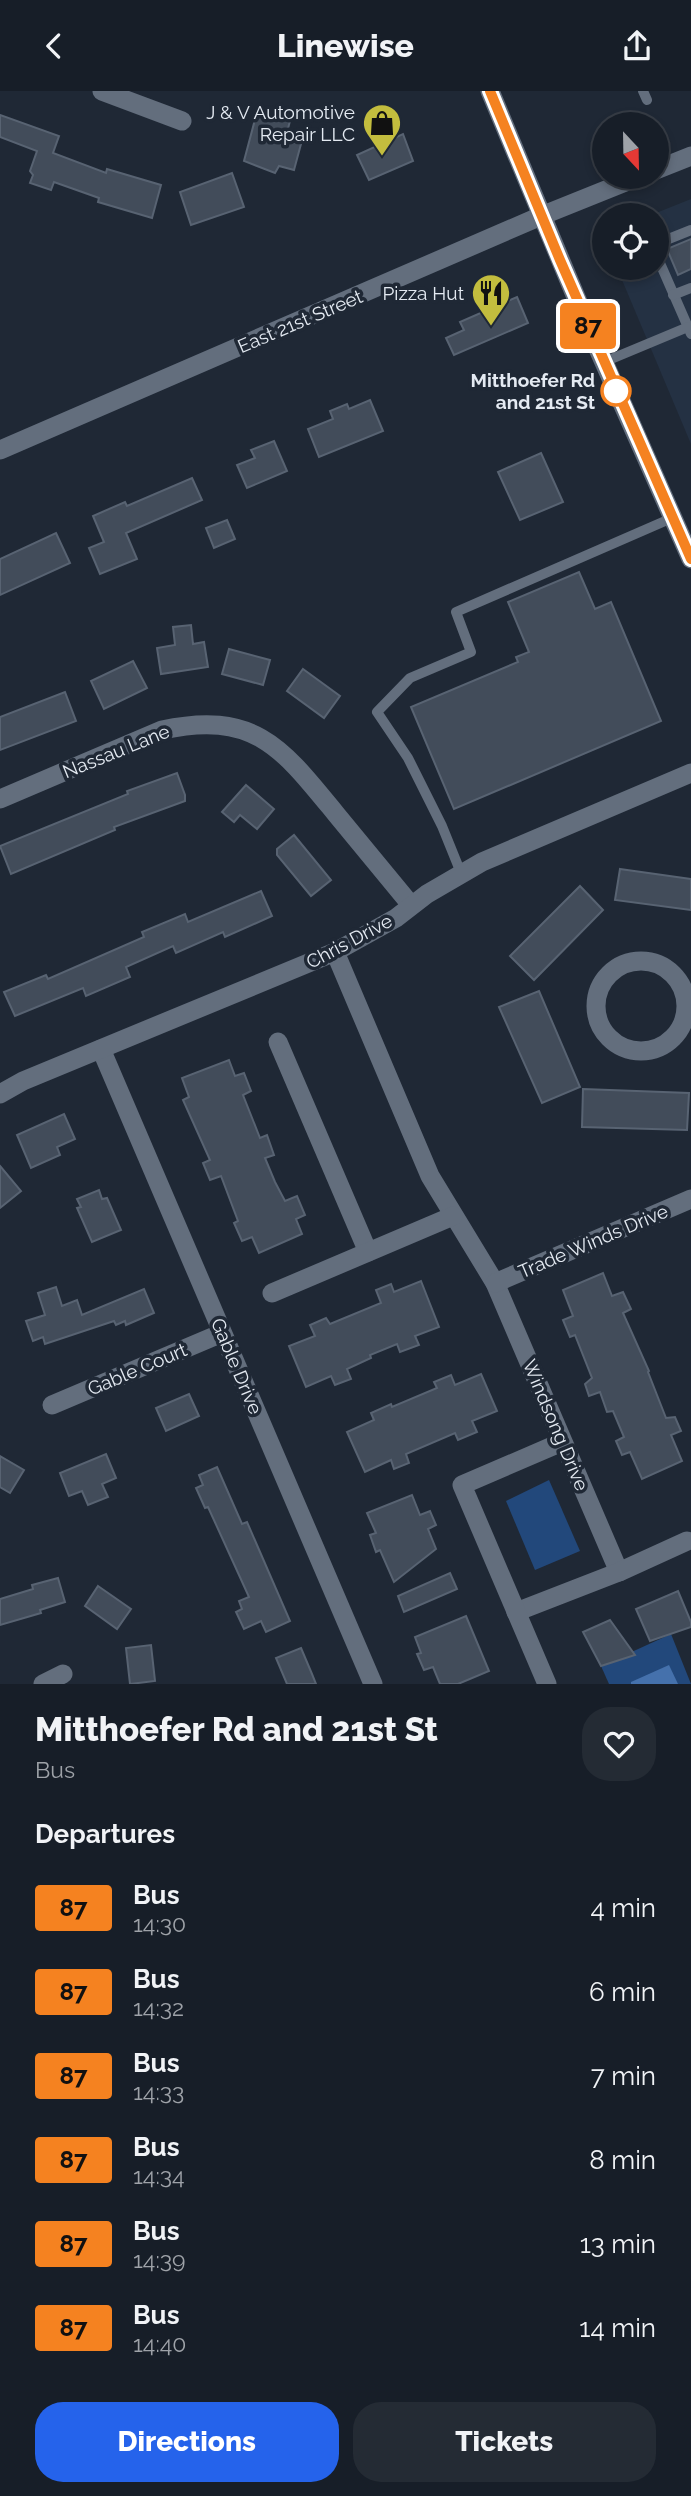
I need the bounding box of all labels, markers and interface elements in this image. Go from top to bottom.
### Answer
icon: back [35,27,73,65]
text: Linewise [277,27,414,64]
icon: share [618,27,656,65]
place label: J & V Automotive Repair LLC [206,101,355,145]
shop icon: J & V Automotive Repair LLC [361,102,403,157]
north arrow [592,112,668,189]
map controls [592,112,669,280]
button: locate [592,203,669,280]
restaurant icon: Pizza Hut [470,272,512,327]
place label: Pizza Hut [382,282,465,304]
street label: East 21st Street [234,285,366,357]
line badge: 87 [556,303,620,349]
text: 87 [574,311,602,340]
place label: Mitthoefer Rd and 21st St [470,369,596,413]
marker: Mitthoefer Rd and 21st St [601,376,631,406]
street label: Nassau Lane [59,720,173,782]
street label: Chris Drive [302,909,396,973]
street label: Trade Winds Drive [515,1200,671,1282]
street label: Gable Drive [207,1315,267,1417]
street label: Gable Court [84,1338,190,1400]
street label: Windsong Drive [518,1356,594,1494]
button: heart [582,1707,656,1781]
text: Mitthoefer Rd and 21st St [35,1710,438,1749]
text: Bus [35,1756,75,1783]
text: Departures [35,1819,175,1849]
text: Bus [133,1880,180,1910]
text: 87 [60,1893,87,1922]
text: 4 min [590,1893,656,1923]
text: 14:30 [133,1910,186,1937]
text: Bus [133,1964,180,1994]
text: 87 [60,1977,87,2006]
text: 6 min [589,1977,656,2007]
text: 14:32 [133,1994,184,2021]
text: Bus [133,2048,180,2078]
text: 87 [60,2061,87,2090]
text: 7 min [591,2061,656,2091]
text: 14:33 [133,2078,184,2105]
text: Bus [133,2132,180,2162]
text: 87 [60,2145,87,2174]
text: 8 min [589,2145,656,2175]
text: 14:34 [133,2162,185,2189]
text: Bus [133,2216,180,2246]
text: 87 [60,2229,87,2258]
text: 13 min [580,2229,656,2259]
text: 14:39 [133,2246,186,2273]
text: Bus [133,2300,180,2330]
text: 87 [60,2313,87,2342]
text: 14 min [579,2313,656,2343]
text: 14:40 [133,2330,186,2357]
button: Directions [35,2402,339,2482]
button: Tickets [353,2402,656,2482]

